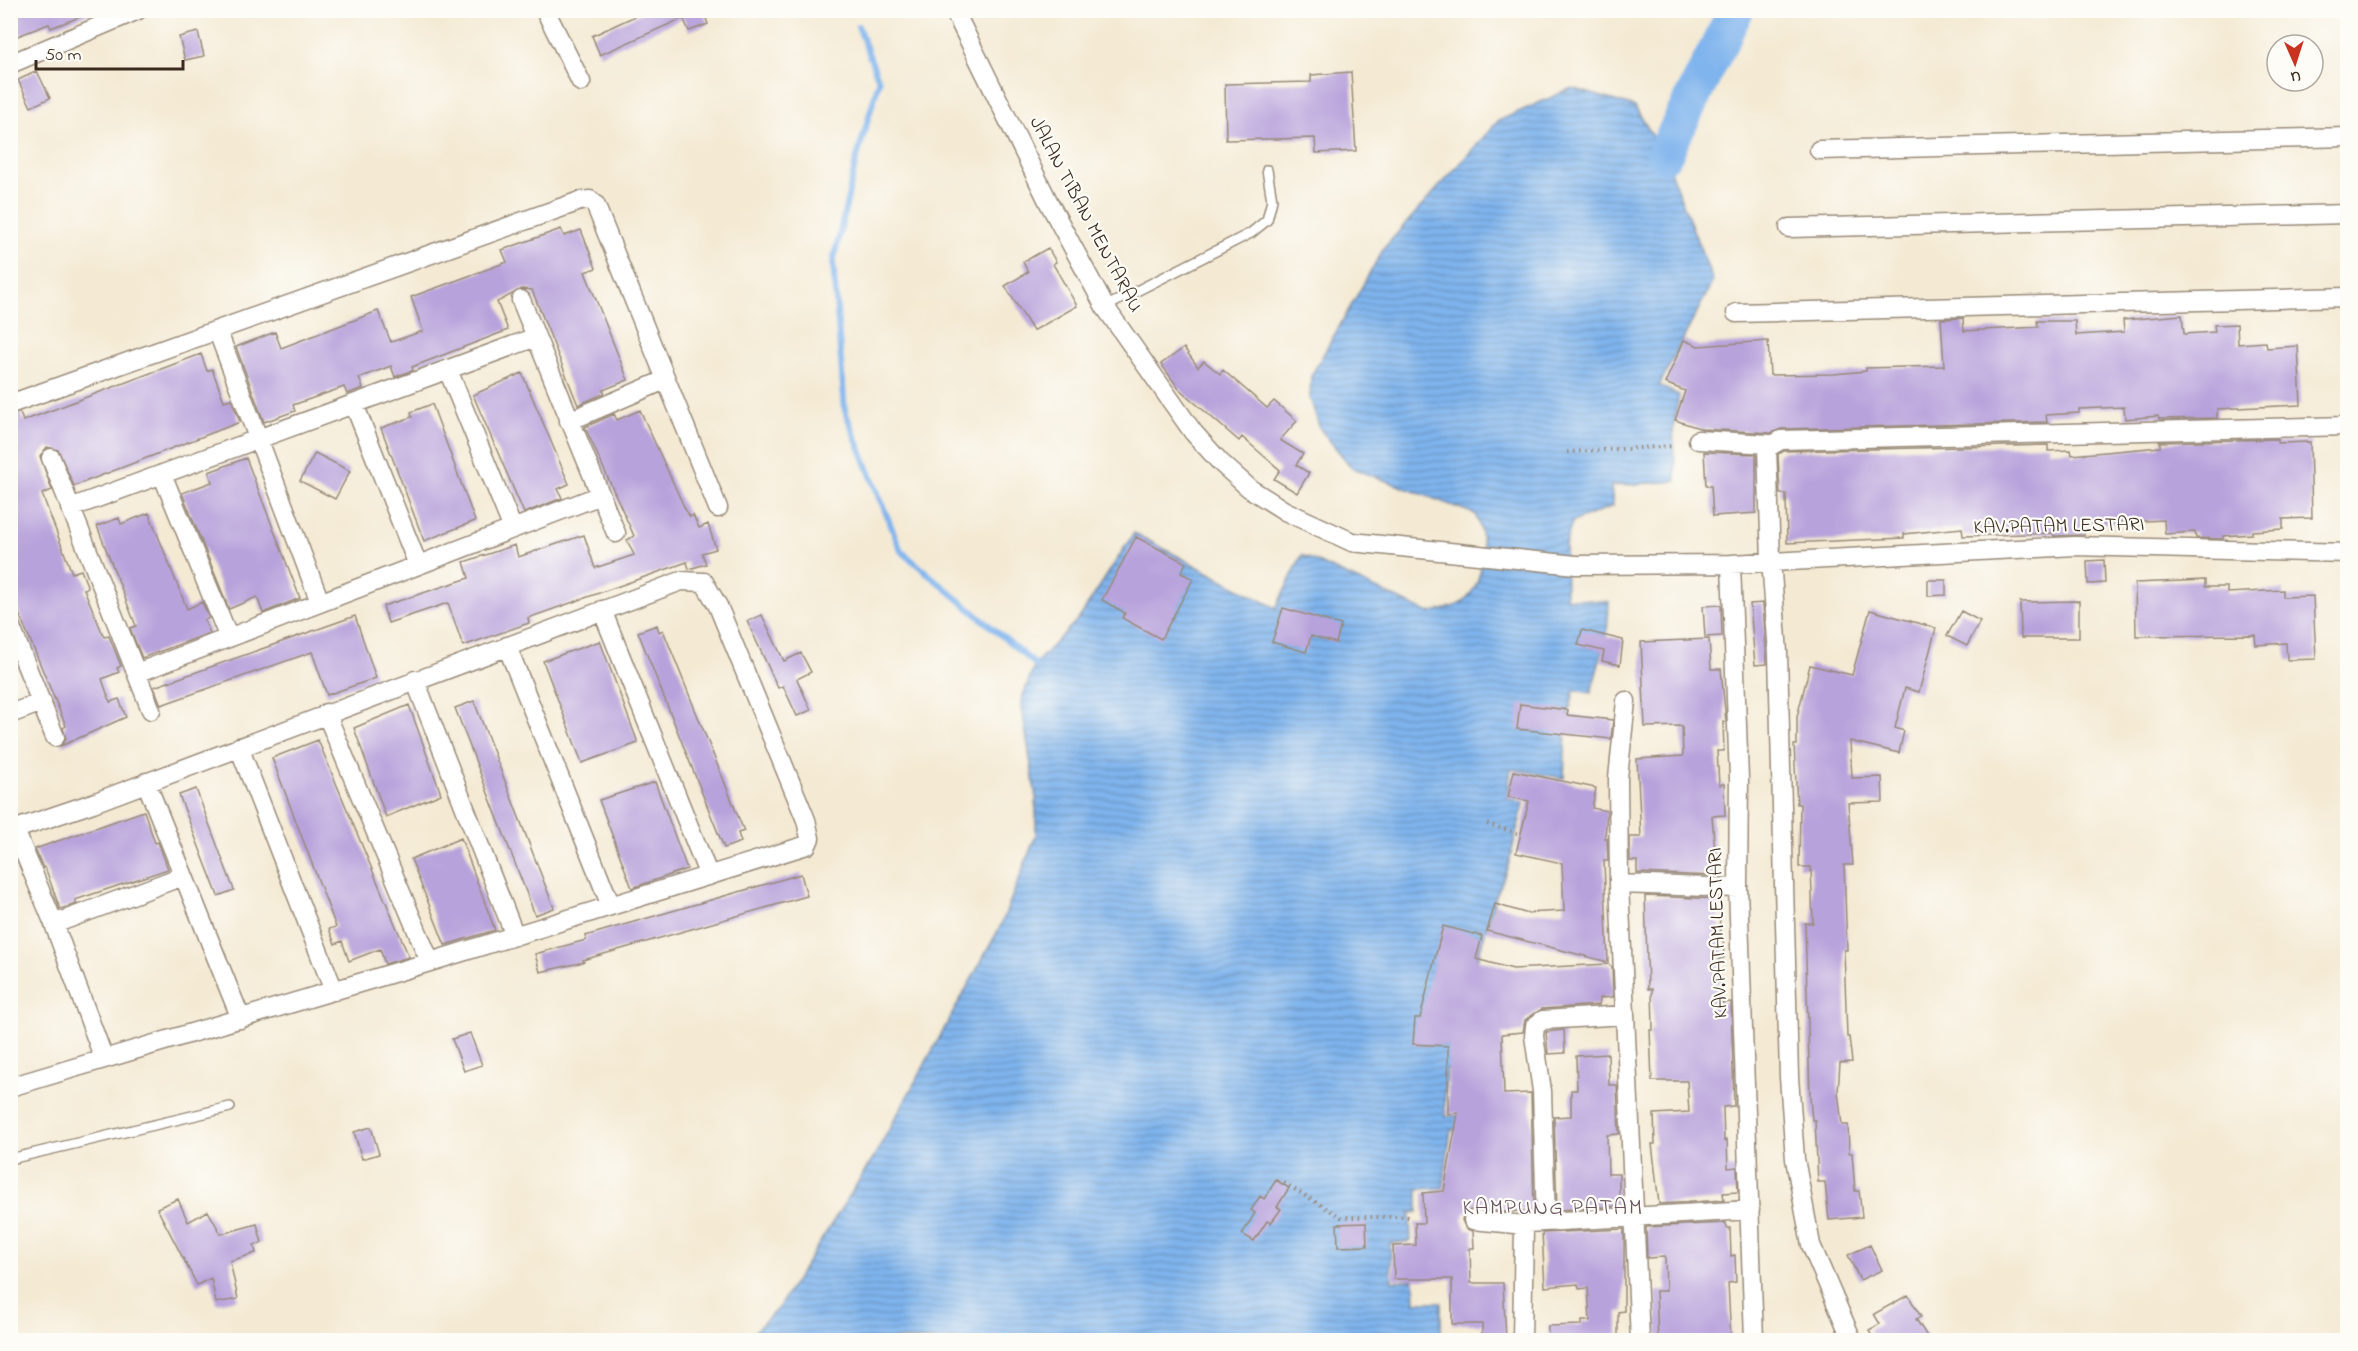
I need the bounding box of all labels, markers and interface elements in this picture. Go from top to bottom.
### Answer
scale bar [36,33,183,71]
north arrow [2265,33,2325,93]
text: 50 m [45,43,82,69]
text: U [2290,64,2301,88]
street label: JALAN TIBAN MENTARAU [1021,112,1149,318]
street label: KAV.PATAM LESTARI [1973,511,2145,543]
street label: KAV.PATAM LESTARI [1702,847,1736,1019]
district label: KAMPUNG PATAM [1462,1193,1644,1225]

